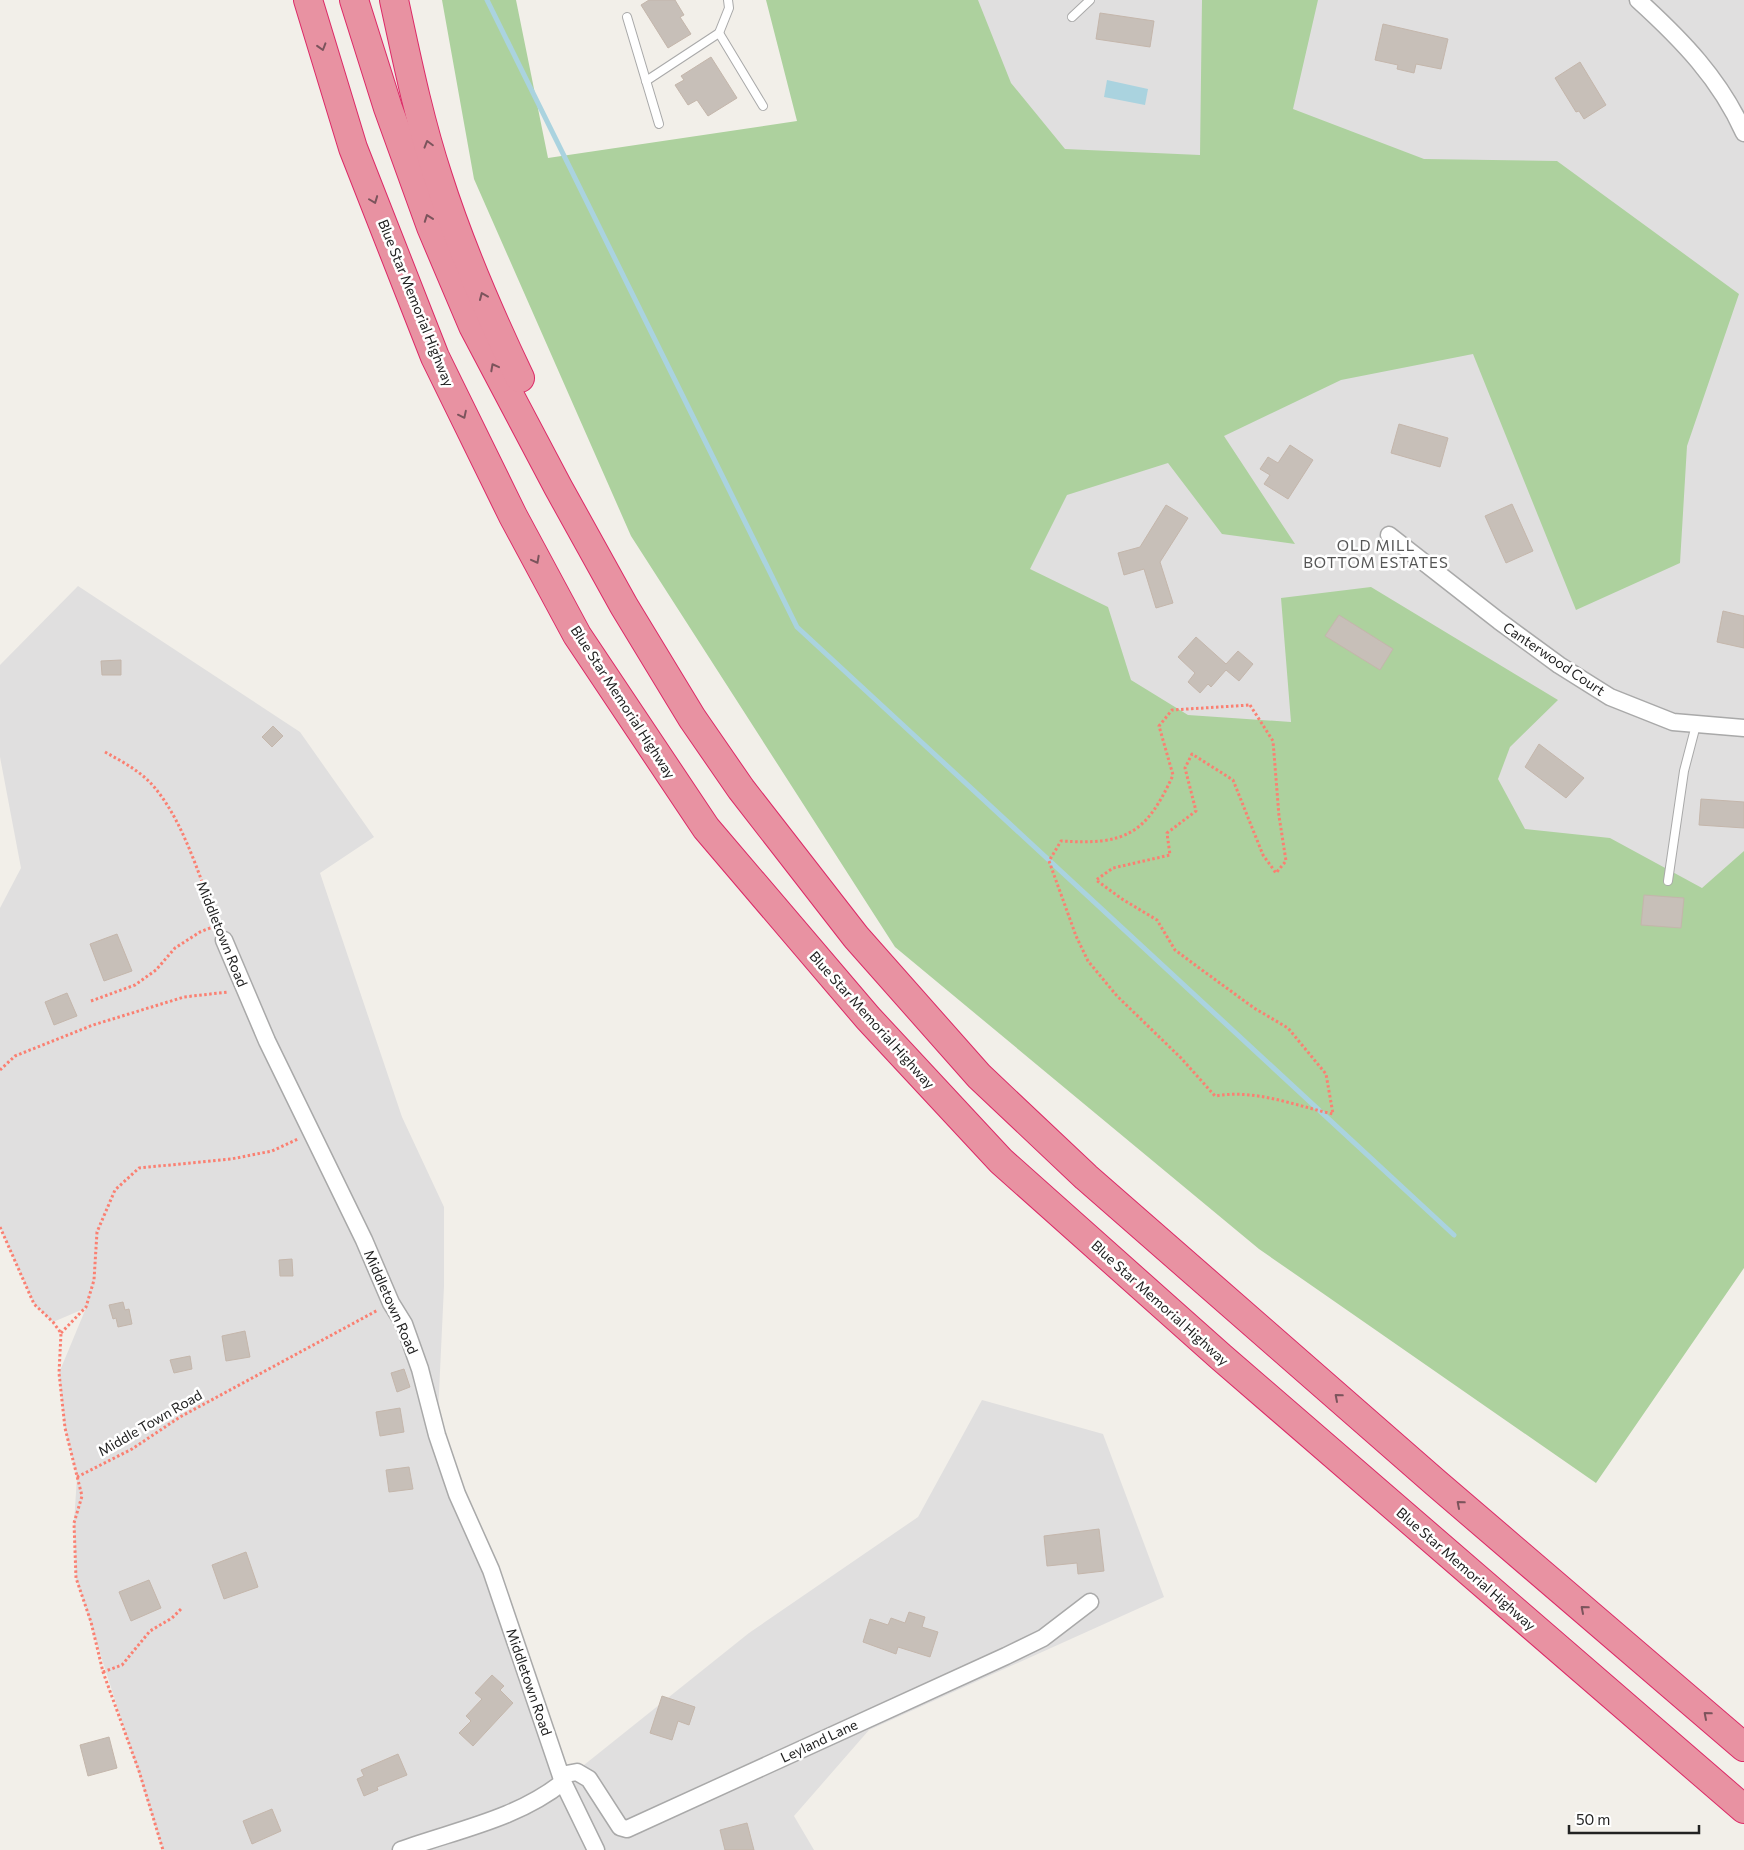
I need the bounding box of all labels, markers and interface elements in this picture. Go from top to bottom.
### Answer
one-way arrow [316,42,326,50]
one-way arrow [424,140,434,148]
one-way arrow [368,196,378,204]
one-way arrow [424,215,434,223]
street label: Blue Star Memorial Highway [375,217,458,389]
one-way arrow [479,292,490,301]
one-way arrow [490,363,500,372]
one-way arrow [457,410,467,419]
district label: OLD MILL BOTTOM ESTATES [1303,536,1449,571]
one-way arrow [530,555,540,564]
street label: Canterwood Court [1500,618,1609,699]
street label: Blue Star Memorial Highway [568,622,679,781]
street label: Middletown Road [194,879,251,989]
street label: Blue Star Memorial Highway [806,947,939,1092]
street label: Blue Star Memorial Highway [1088,1236,1233,1369]
street label: Middletown Road [361,1247,422,1357]
street label: Middle Town Road [95,1386,205,1459]
one-way arrow [1334,1394,1343,1403]
one-way arrow [1457,1500,1466,1509]
street label: Blue Star Memorial Highway [1393,1503,1539,1634]
one-way arrow [1580,1606,1589,1615]
street label: Middletown Road [503,1626,556,1738]
one-way arrow [1704,1712,1713,1721]
street label: Leyland Lane [778,1715,860,1766]
scale bar [1569,1802,1699,1834]
text: 50 m [1576,1810,1610,1828]

